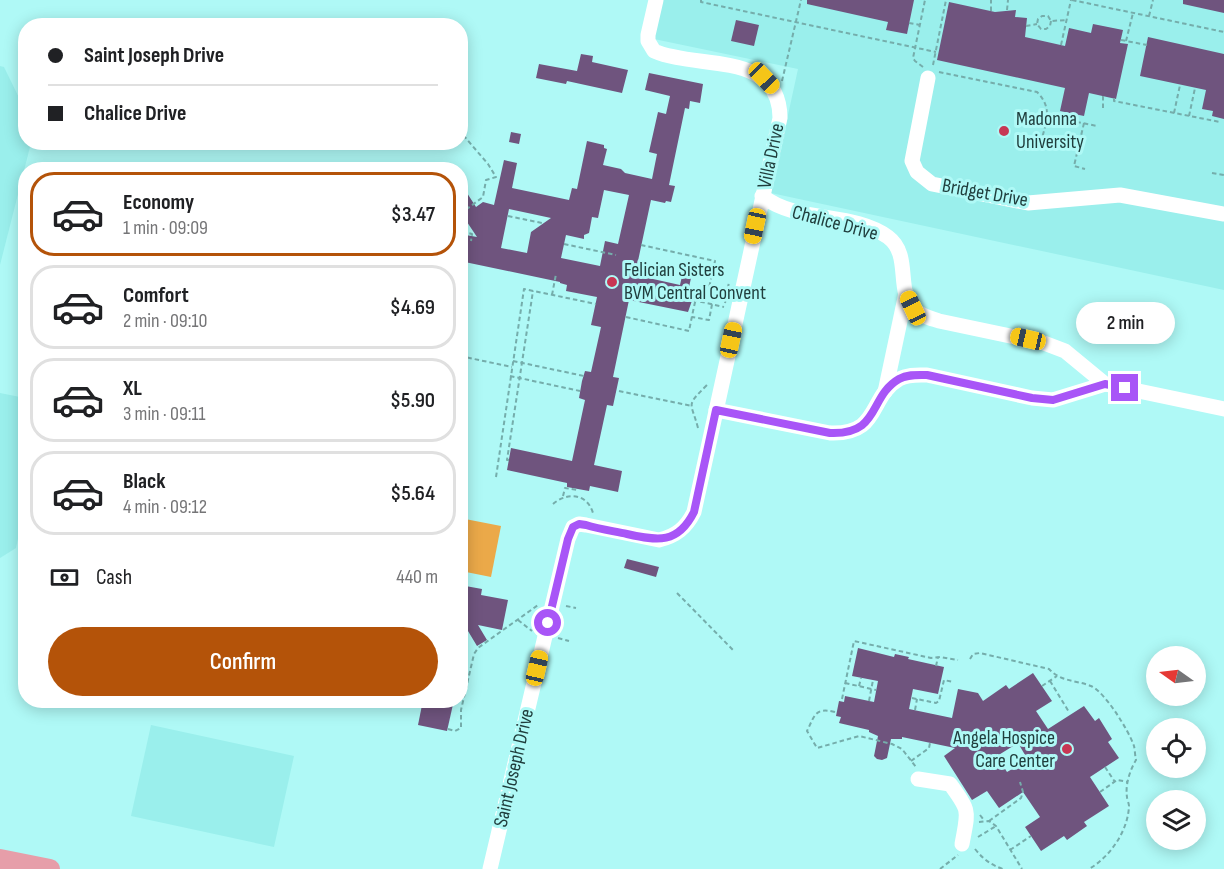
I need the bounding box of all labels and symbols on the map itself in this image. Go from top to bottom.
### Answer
car [745,59,783,97]
place label: Madonna University [1016,107,1084,154]
street label: Villa Drive [752,121,790,191]
marker: Madonna University [997,124,1011,138]
street label: Bridget Drive [940,174,1030,212]
street label: Chalice Drive [789,200,881,246]
car [742,207,768,245]
place label: Felician Sisters BVM Central Convent [624,258,766,305]
marker: Felician Sisters BVM Central Convent [605,275,619,289]
car [897,288,929,328]
callout: 2 min [1076,301,1174,343]
car [718,321,744,359]
car [1008,326,1048,352]
route end [1111,374,1138,401]
route start [534,609,561,636]
north arrow [1146,646,1206,706]
car [524,648,550,688]
street label: Saint Joseph Drive [489,707,539,829]
place label: Angela Hospice Care Center [952,726,1055,773]
marker: Angela Hospice Care Center [1060,742,1074,756]

